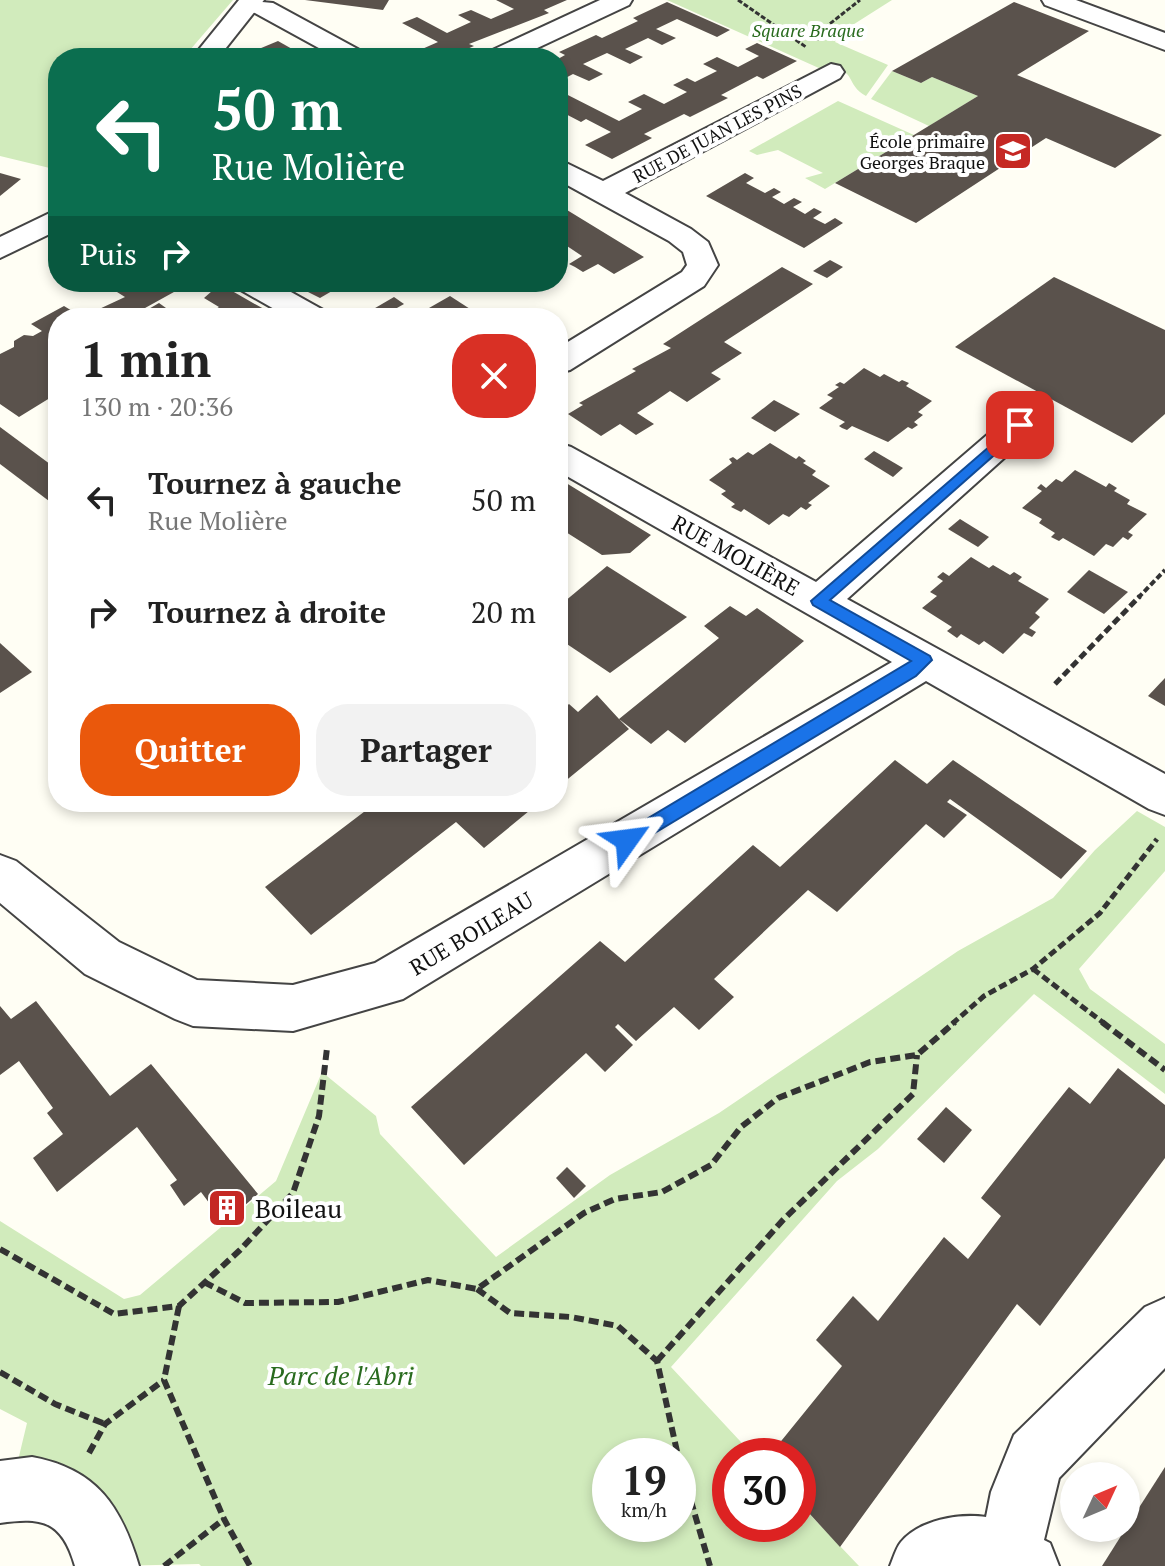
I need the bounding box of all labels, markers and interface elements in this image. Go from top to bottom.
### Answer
park label: Square Braque [752,18,864,42]
text: 50 m [212,72,342,146]
street label: RUE DE JUAN LES PINS [628,78,806,188]
icon: left [80,80,184,184]
place label: École primaire Georges Braque [860,129,985,174]
school or university icon: École primaire Georges Braque [992,130,1034,172]
text: Rue Molière [212,143,405,190]
icon: right [153,232,197,276]
text: Puis [80,234,137,274]
text: 1 min [80,327,211,391]
button: close [452,334,536,418]
text: 130 m · 20:36 [80,389,233,423]
pin [986,391,1054,459]
icon: arrive [998,403,1042,447]
text: Tournez à gauche [148,463,402,503]
icon: left [80,478,124,522]
text: 50 m [471,480,536,520]
text: Rue Molière [148,503,288,537]
street label: RUE MOLIÈRE [667,508,805,602]
icon: right [80,590,124,634]
text: Tournez à droite [148,592,386,632]
text: 20 m [471,592,536,632]
button: Quitter [80,704,300,796]
button: Partager [316,704,536,796]
position arrow [585,798,669,882]
street label: RUE BOILEAU [404,885,538,981]
building icon: Boileau [206,1187,248,1229]
place label: Boileau [255,1191,342,1225]
park label: Parc de l'Abri [267,1358,414,1392]
speed limit sign: 30 [712,1438,816,1542]
text: 19 [621,1453,667,1506]
north arrow [1060,1462,1140,1542]
map controls [1060,1462,1140,1542]
text: km/h [621,1496,667,1523]

